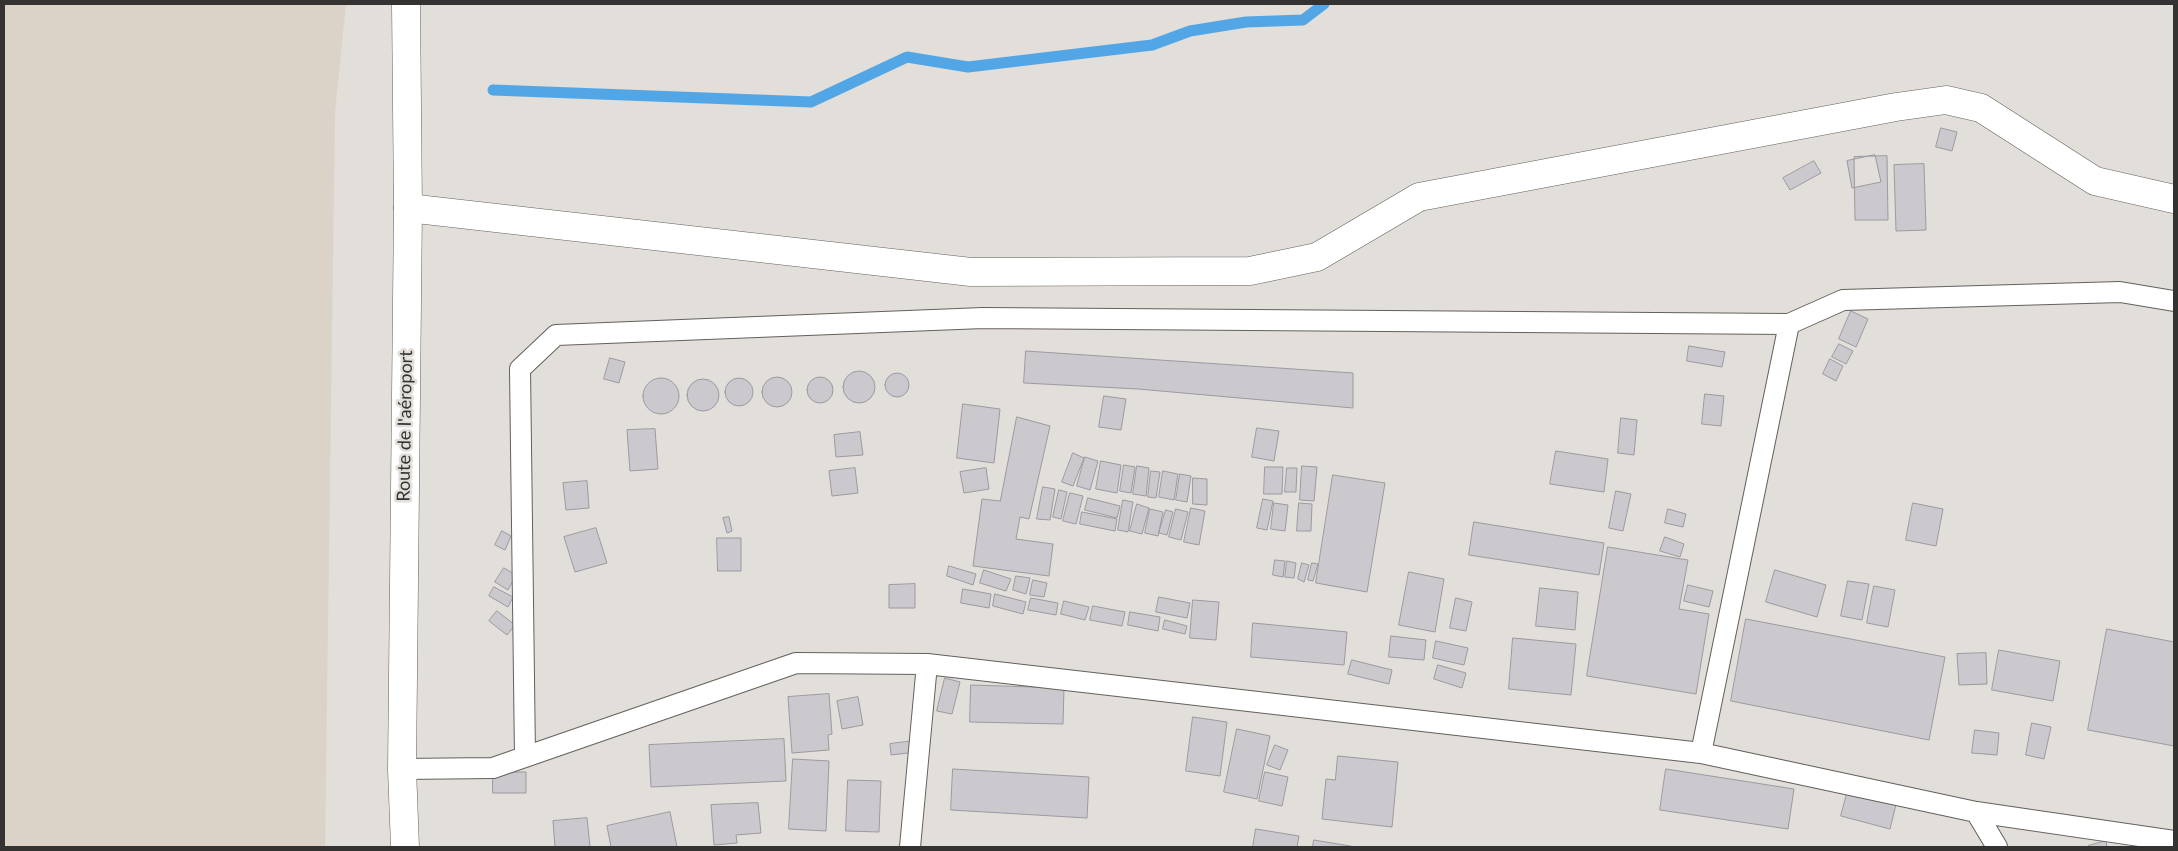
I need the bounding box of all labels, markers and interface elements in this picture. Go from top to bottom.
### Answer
street label: Route de l'aéroport [393,350,417,502]

